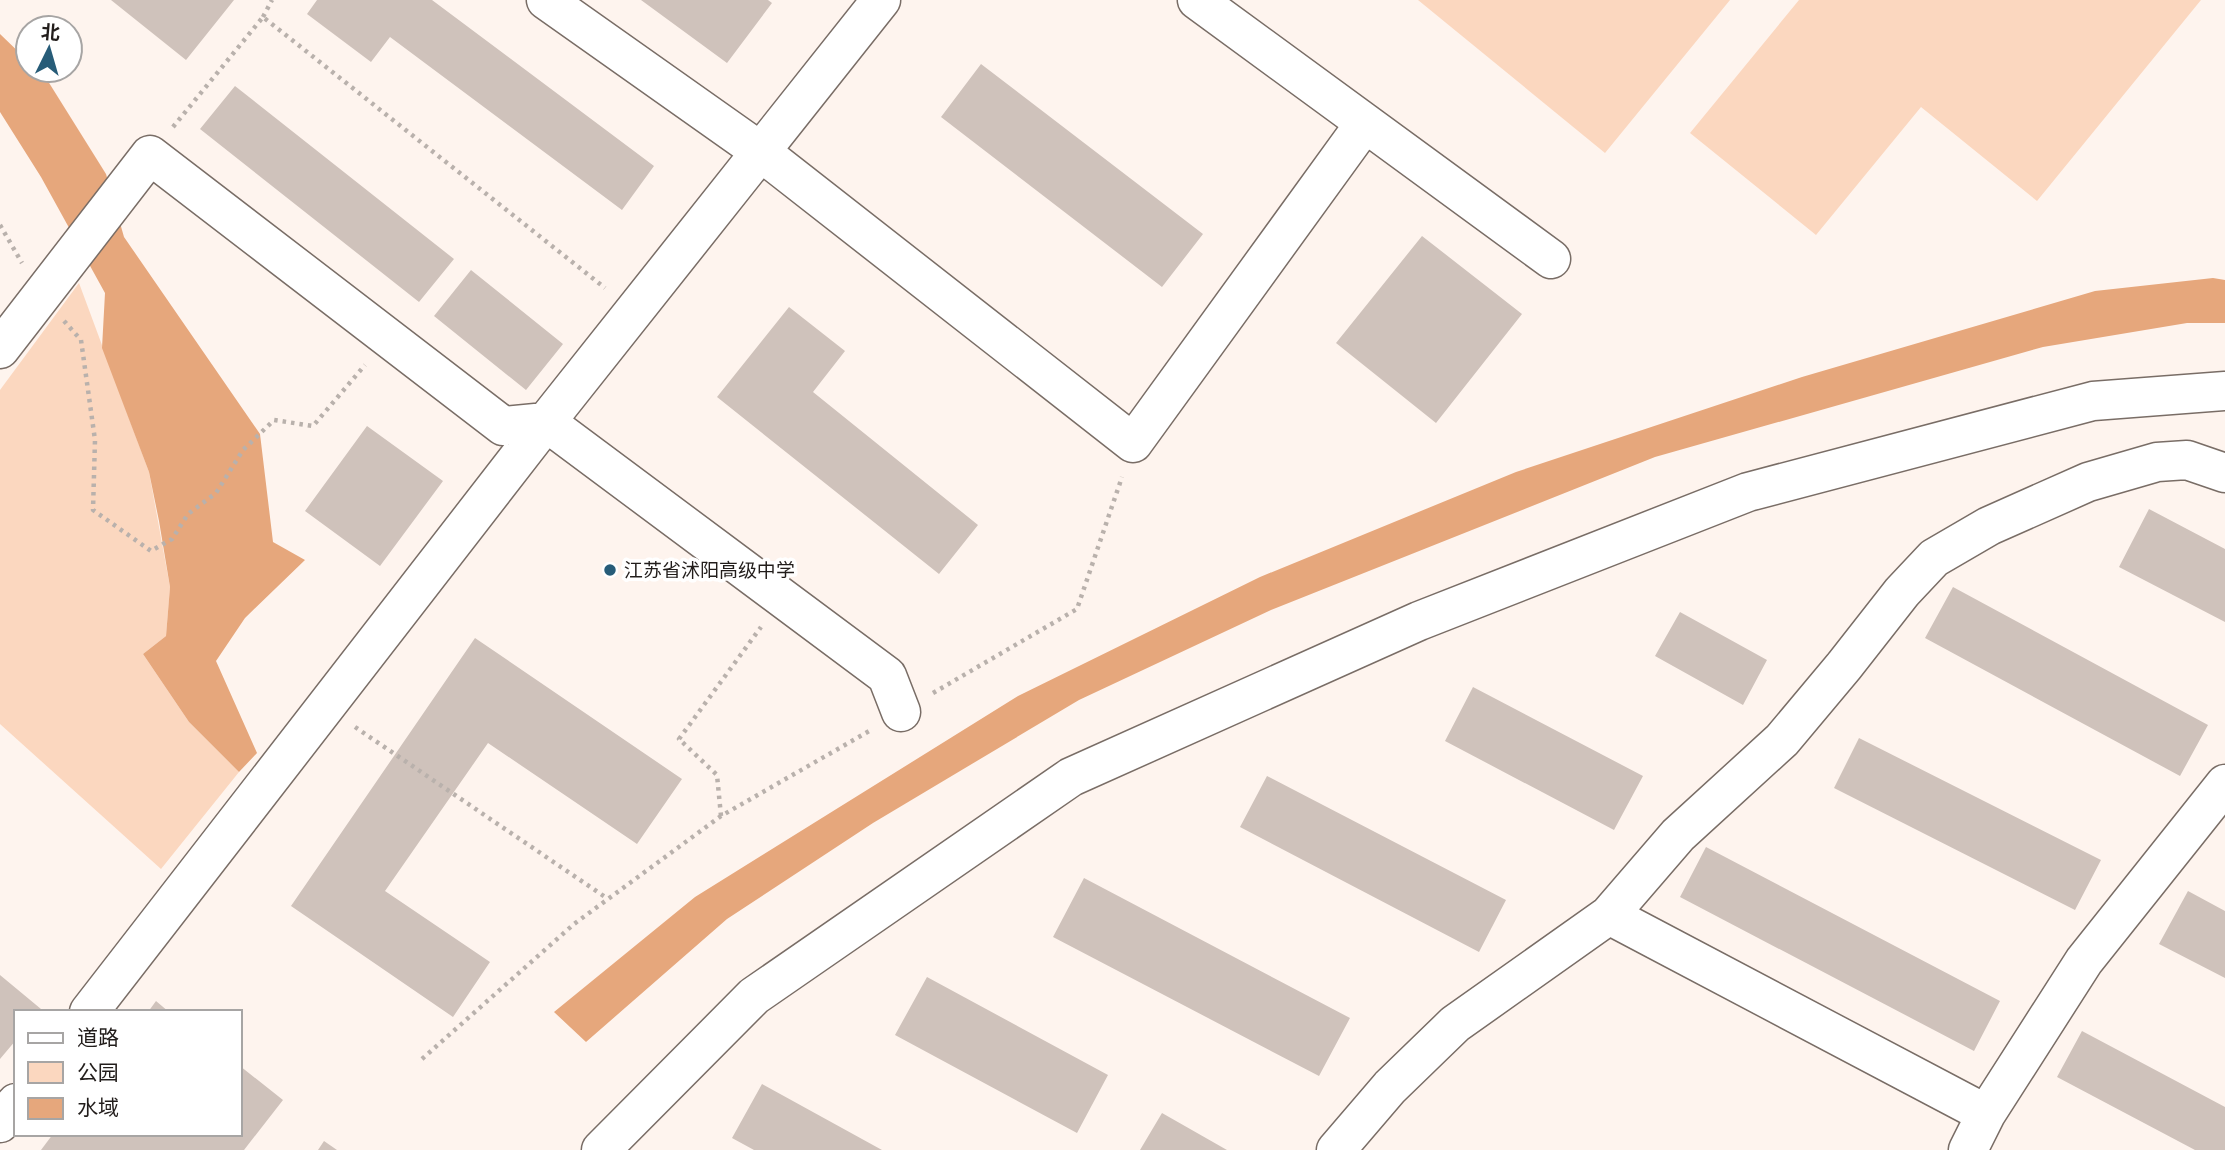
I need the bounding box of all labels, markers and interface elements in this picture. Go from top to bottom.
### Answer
north arrow [14,14,84,84]
text: 北 [40,18,61,46]
place label: 江苏省沭阳高级中学 [624,557,795,583]
marker: 江苏省沭阳高级中学 [602,562,618,578]
legend [14,1010,242,1136]
text: 道路 [77,1023,119,1051]
text: 公园 [77,1058,119,1086]
text: 水域 [77,1093,119,1121]

